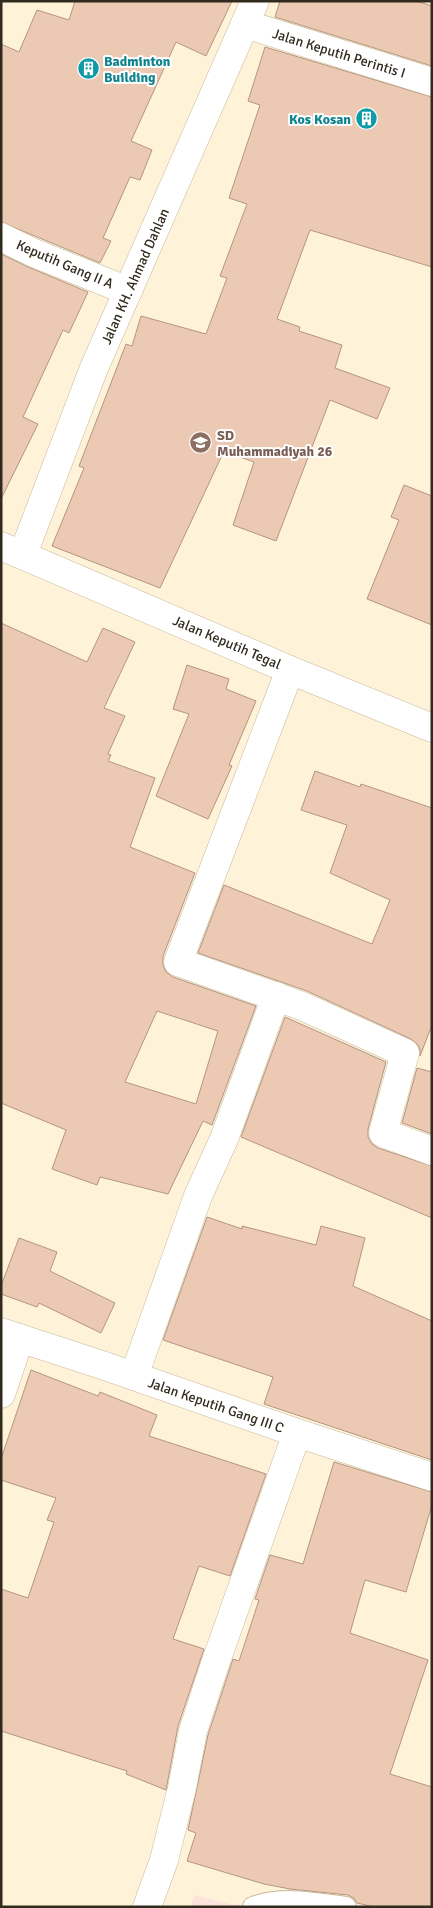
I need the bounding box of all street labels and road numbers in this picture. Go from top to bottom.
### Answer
street label: Jalan Keputih Perintis I [270,25,407,82]
street label: Jalan KH. Ahmad Dahlan [98,206,173,347]
street label: Keputih Gang II A [14,236,116,293]
street label: Jalan Keputih Tegal [170,612,284,673]
street label: Jalan Keputih Gang III C [146,1374,286,1437]

